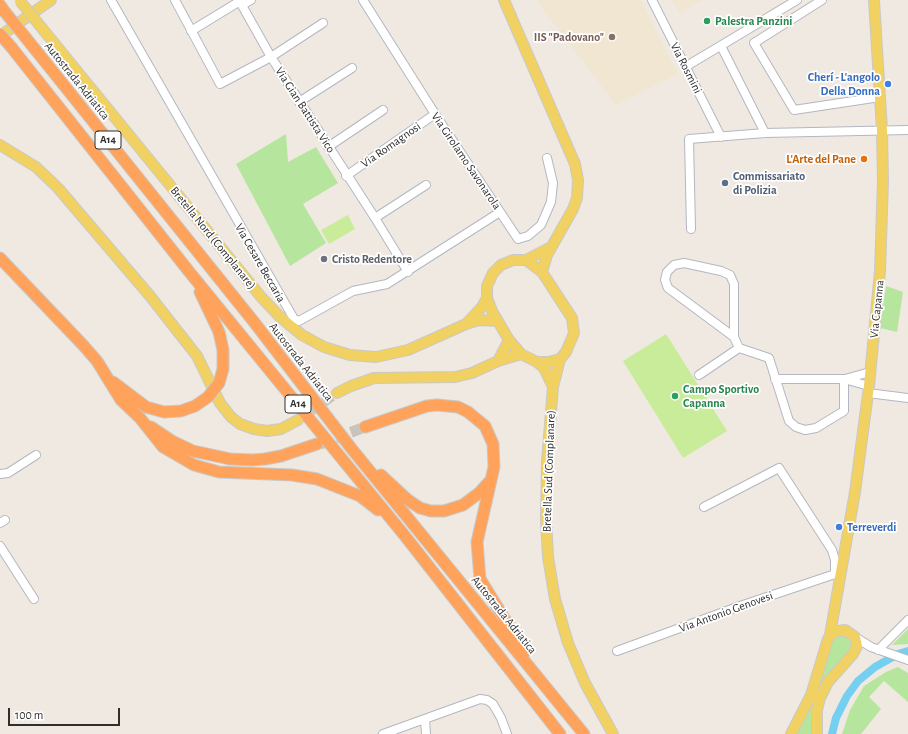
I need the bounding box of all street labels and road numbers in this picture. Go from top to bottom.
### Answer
street label: Autostrada Adriatica [41,39,113,123]
street label: Via Rosmini [667,40,705,96]
street label: Via Gian Battista Vico [272,64,338,156]
street label: Via Girolamo Savonarola [428,110,504,212]
street label: Via Romagnosi [358,119,424,171]
road number: A14 [95,131,121,149]
street label: Bretella Nord (Complanare) [167,184,259,292]
street label: Via Cesare Beccaria [232,221,288,305]
street label: Via Capanna [867,279,887,339]
street label: Autostrada Adriatica [266,320,336,404]
road number: A14 [285,395,311,413]
street label: Bretella Sud (Complanare) [540,410,558,532]
street label: Autostrada Adriatica [468,573,540,657]
street label: Via Antonio Genovesi [677,588,775,636]

